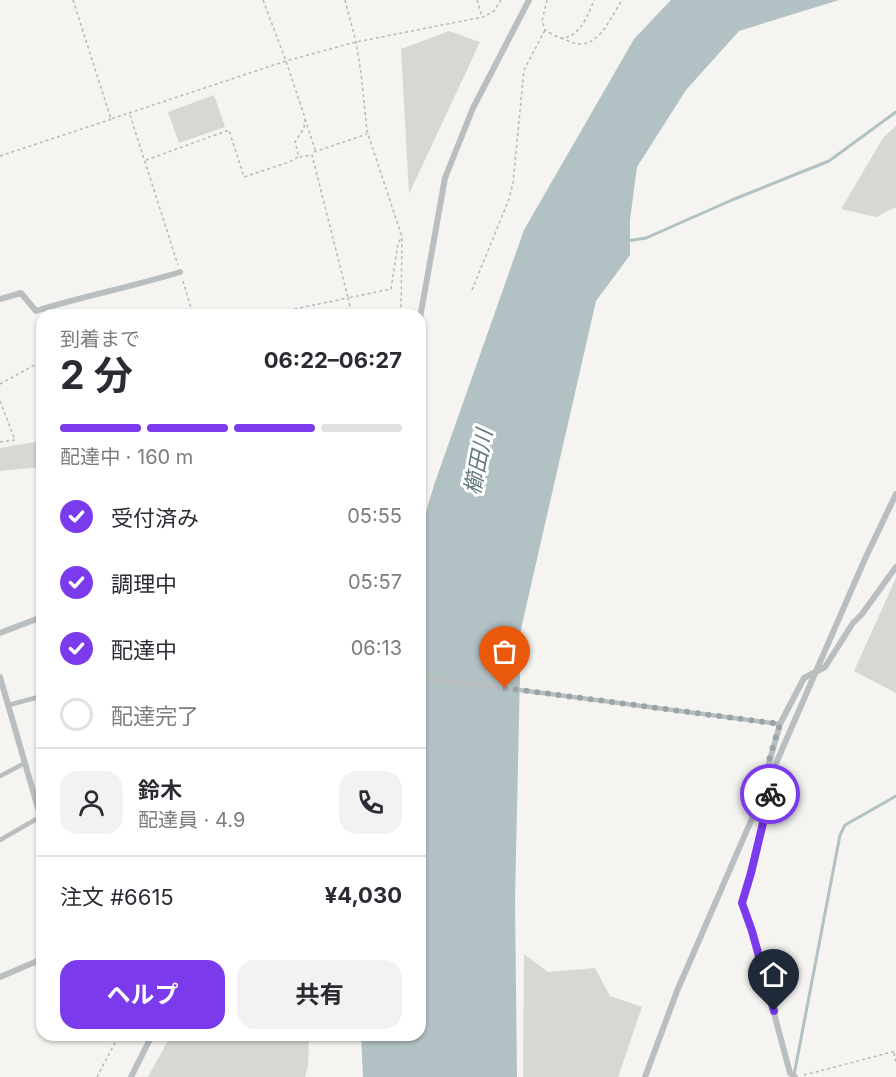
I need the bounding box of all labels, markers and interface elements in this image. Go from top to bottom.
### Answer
text: 到着まで [60,327,140,351]
text: 06:22–06:27 [264,347,402,373]
text: 2 分 [60,351,133,398]
water label: 櫛田川 [459,425,497,497]
text: 配達中 · 160 m [60,445,193,469]
icon: check [60,500,93,533]
text: 05:55 [347,504,402,528]
text: 受付済み [111,505,199,531]
icon: check [60,566,93,599]
text: 05:57 [348,570,402,594]
text: 調理中 [111,571,177,597]
pin [479,626,530,688]
icon: check [60,632,93,665]
icon: bag [488,635,521,668]
text: 06:13 [351,636,402,660]
text: 配達中 [111,637,177,663]
text: 配達完了 [111,703,199,729]
courier [740,764,800,824]
button: person [60,771,123,834]
button: phone [339,771,402,834]
text: 鈴木 [138,777,182,803]
icon: bike [754,778,787,811]
text: 配達員 · 4.9 [138,808,245,832]
text: ¥4,030 [325,882,402,908]
text: 注文 #6615 [60,884,174,910]
pin [748,949,799,1011]
icon: home [757,958,790,991]
button: ヘルプ [60,960,225,1029]
button: 共有 [237,960,402,1029]

